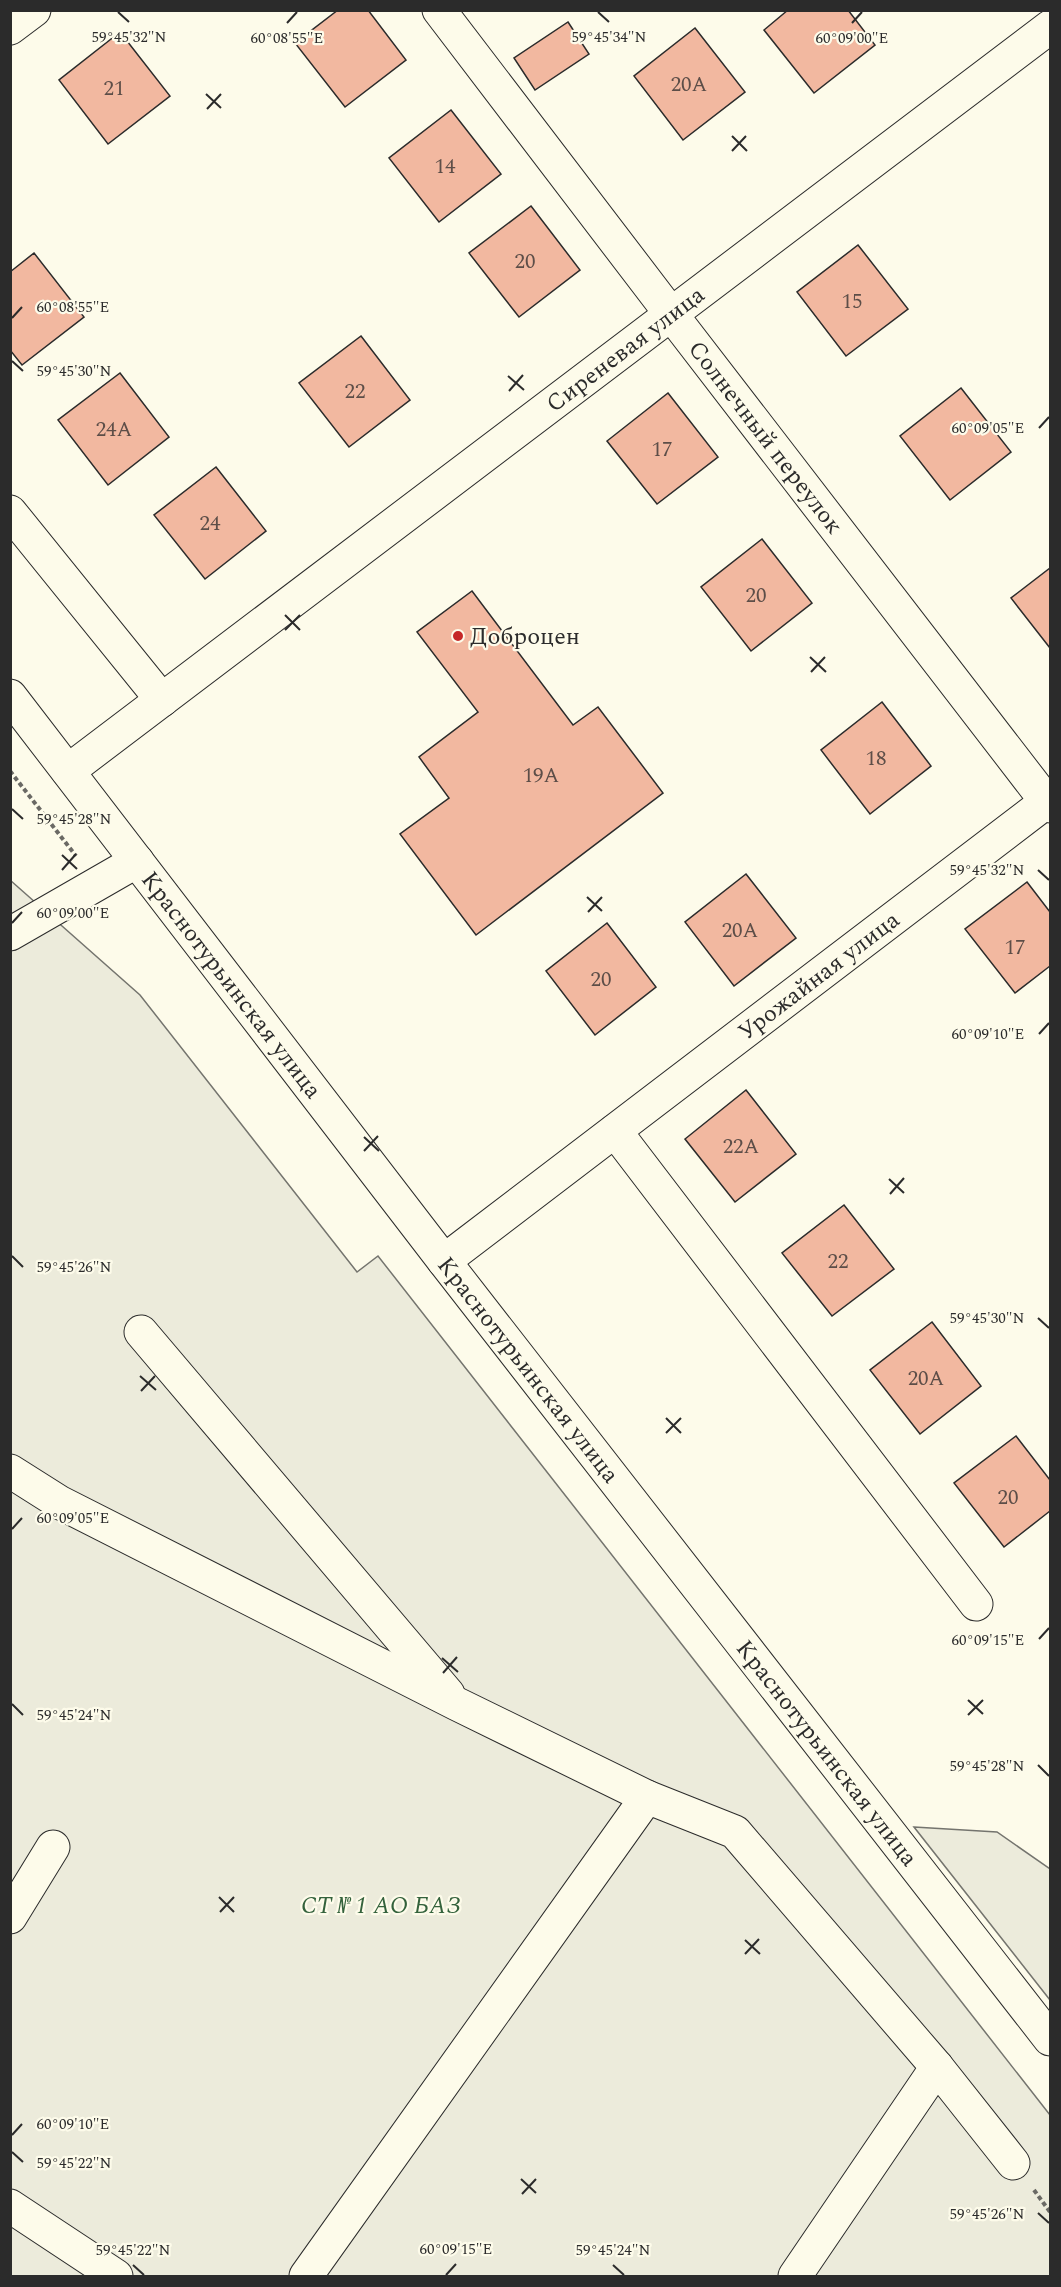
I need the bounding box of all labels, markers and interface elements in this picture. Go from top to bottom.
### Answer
text: 59°45'32"N [92,26,167,49]
text: 59°45'34"N [572,26,647,49]
text: 60°08'55"E [251,27,323,50]
text: 60°09'00"E [816,27,888,50]
house number: 20А [671,69,708,101]
house number: 21 [104,73,125,105]
house number: 14 [435,151,456,183]
house number: 20 [515,246,536,278]
street label: Сиреневая улица [539,277,713,422]
house number: 15 [842,286,863,318]
text: 60°08'55"E [37,296,109,319]
street label: Солнечный переулок [679,333,852,542]
text: 59°45'30"N [37,360,112,383]
house number: 22 [345,376,366,408]
house number: 24А [96,414,133,446]
text: 60°09'05"E [952,417,1024,440]
house number: 17 [652,434,673,466]
house number: 24 [200,508,221,540]
house number: 20 [746,580,767,612]
place label: Доброцен [470,619,580,655]
marker: Доброцен [451,629,465,643]
house number: 18 [866,743,887,775]
house number: 19А [523,760,560,792]
text: 59°45'28"N [37,808,112,831]
text: 59°45'32"N [950,859,1025,882]
street label: Краснотурьинская улица [132,864,330,1107]
text: 60°09'00"E [37,902,109,925]
street label: Урожайная улица [731,903,908,1050]
house number: 20А [722,915,759,947]
house number: 17 [1005,932,1026,964]
house number: 20 [591,964,612,996]
text: 60°09'10"E [952,1023,1024,1046]
house number: 22А [723,1131,760,1163]
house number: 22 [828,1246,849,1278]
street label: Краснотурьинская улица [428,1249,628,1491]
text: 59°45'26"N [37,1256,112,1279]
text: 59°45'30"N [950,1307,1025,1330]
house number: 20А [908,1363,945,1395]
house number: 20 [998,1482,1019,1514]
text: 60°09'05"E [37,1507,109,1530]
text: 60°09'15"E [952,1629,1024,1652]
street label: Краснотурьинская улица [726,1632,926,1875]
text: 59°45'24"N [37,1704,112,1727]
text: 59°45'28"N [950,1755,1025,1778]
park label: СТ № 1 АО БАЗ [301,1888,461,1924]
text: 60°09'10"E [37,2113,109,2136]
text: 59°45'22"N [37,2152,112,2175]
text: 59°45'26"N [950,2203,1025,2226]
text: 60°09'15"E [420,2238,492,2261]
text: 59°45'22"N [96,2239,171,2262]
text: 59°45'24"N [576,2239,651,2262]

